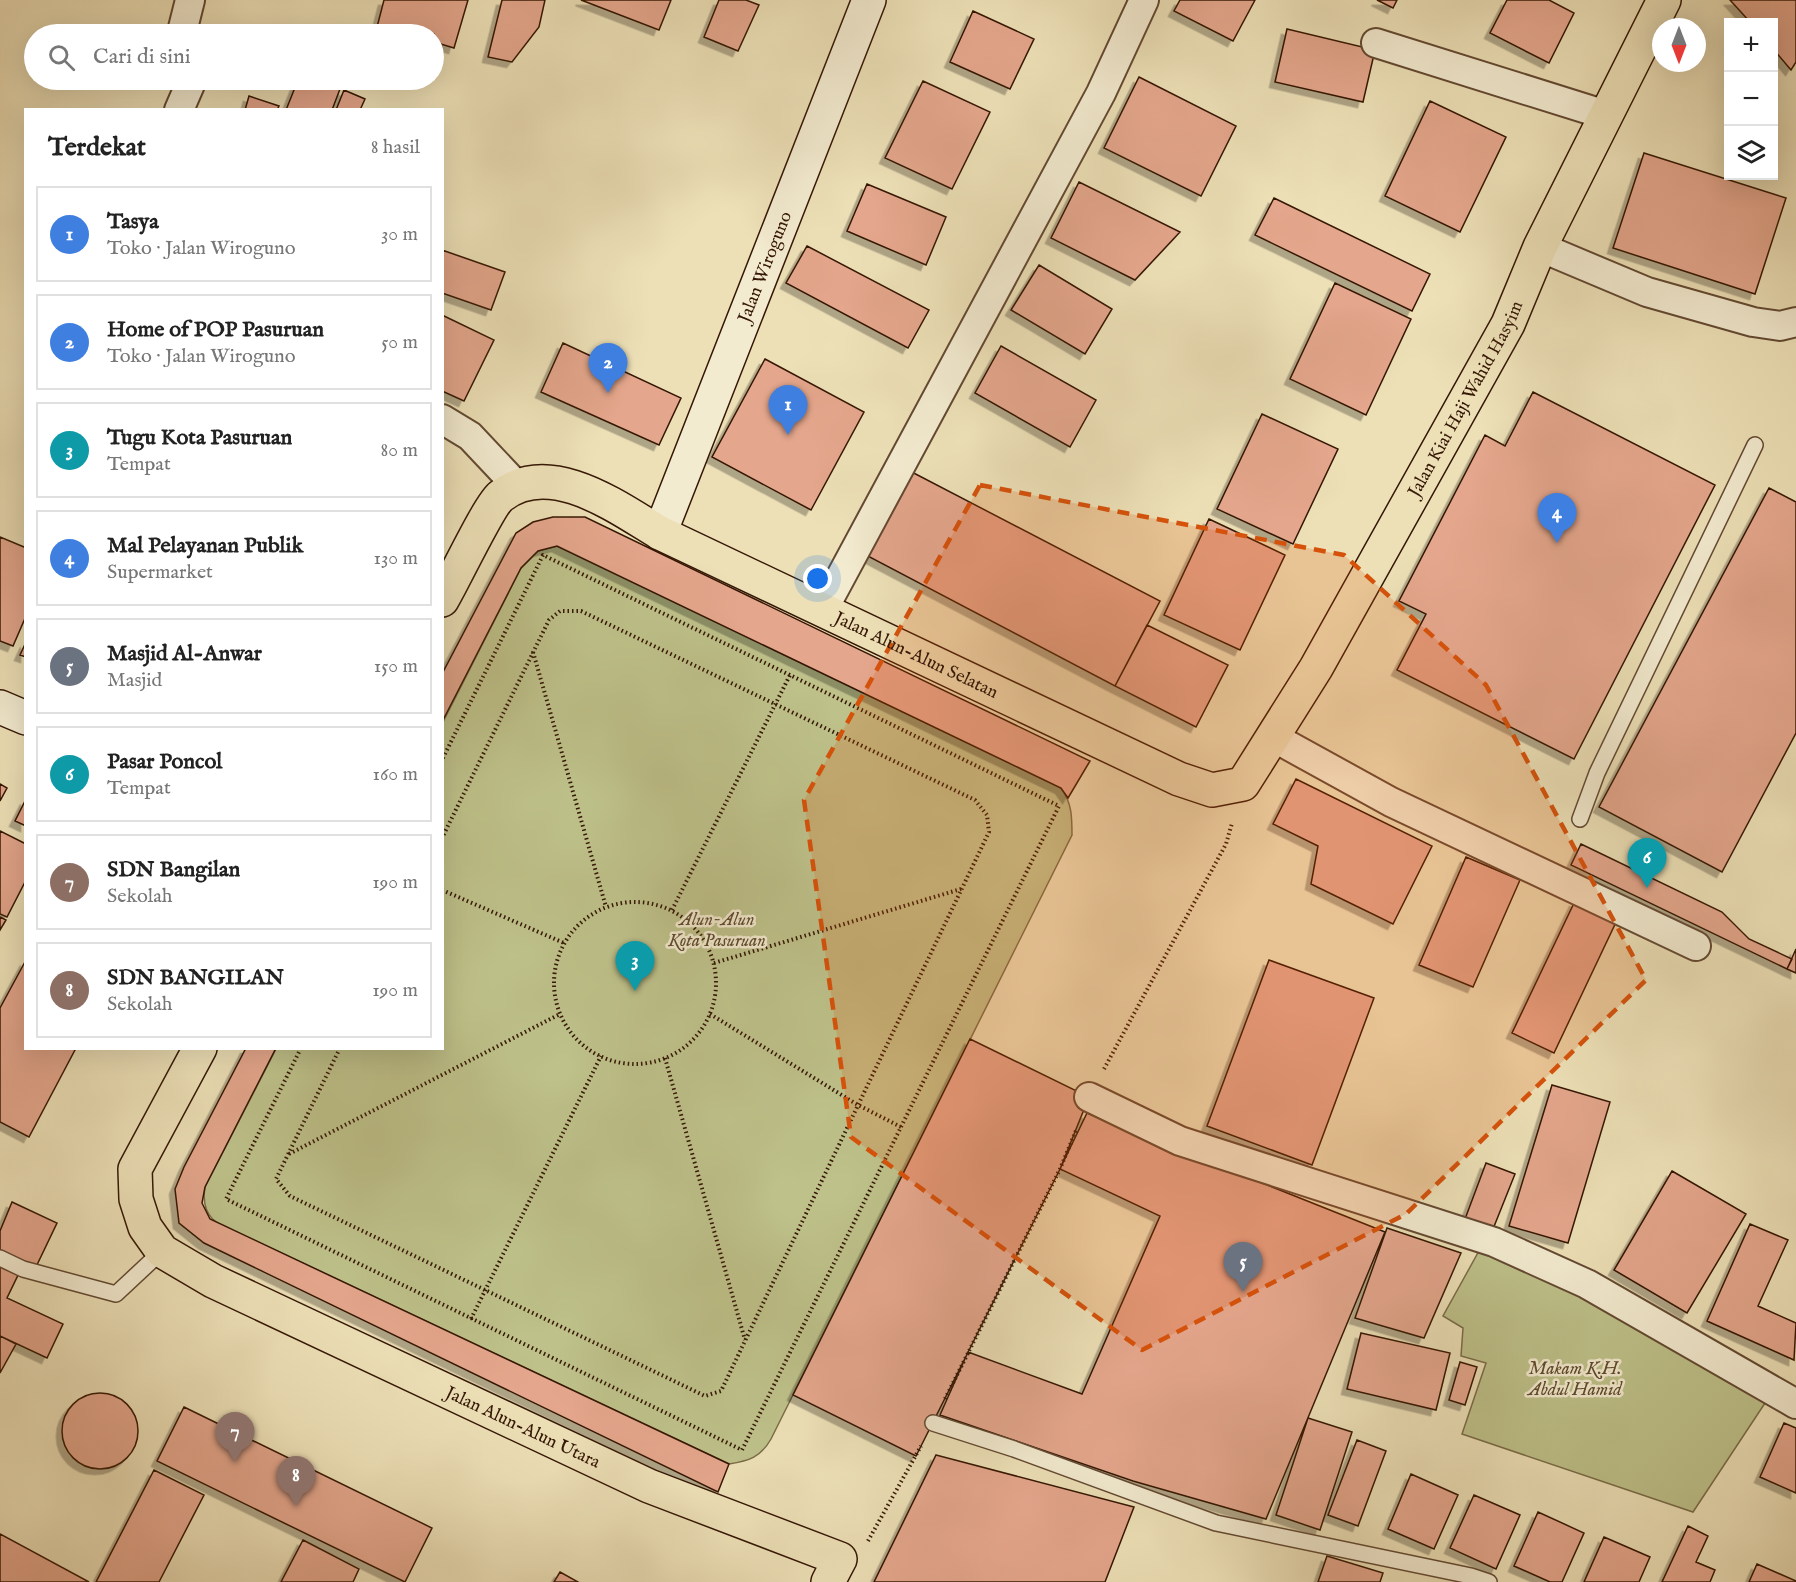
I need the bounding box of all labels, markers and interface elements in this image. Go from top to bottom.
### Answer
north arrow [1652,18,1706,72]
map controls [1724,18,1778,180]
button: + [1724,18,1778,72]
search box [24,24,444,90]
icon: search [45,41,78,74]
text: Cari di sini [93,43,191,71]
button: − [1724,72,1778,126]
button: layers [1724,126,1778,180]
text: Terdekat [48,131,146,164]
text: 8 hasil [371,135,420,160]
text: Tasya [107,208,159,236]
street label: Jalan Wiroguno [733,208,798,328]
text: 1 [66,222,73,247]
text: 30 m [381,222,418,247]
text: Toko · Jalan Wiroguno [107,236,296,261]
street label: Jalan Kiai Haji Wahid Hasyim [1403,298,1529,503]
text: Home of POP Pasuruan [107,316,324,344]
text: 2 [65,330,74,355]
text: 50 m [381,330,418,355]
text: Toko · Jalan Wiroguno [107,344,296,369]
pin: 2 [588,344,628,393]
pin: 1 [768,386,808,435]
text: Tugu Kota Pasuruan [107,424,292,452]
text: 3 [66,438,73,463]
text: 80 m [381,438,418,463]
text: Tempat [107,452,171,477]
pin: 4 [1538,494,1576,543]
text: Mal Pelayanan Publik [107,532,303,560]
text: 4 [65,546,74,571]
text: 130 m [373,546,418,571]
text: Supermarket [107,560,213,585]
your location [803,564,832,593]
street label: Jalan Alun-Alun Selatan [828,606,1002,705]
text: Masjid Al-Anwar [107,640,262,668]
text: 5 [66,654,73,679]
text: 150 m [374,654,418,679]
text: Masjid [107,668,162,693]
text: Pasar Poncol [107,748,222,776]
text: 6 [65,762,74,787]
text: 160 m [372,762,418,787]
text: Tempat [107,776,171,801]
pin: 6 [1628,838,1666,888]
text: SDN Bangilan [107,856,240,884]
text: 7 [65,870,74,895]
text: 190 m [372,870,418,895]
text: Sekolah [107,884,172,909]
park label: Alun-Alun Kota Pasuruan [667,909,766,953]
pin: 3 [616,942,654,991]
text: SDN BANGILAN [107,964,284,992]
text: 8 [66,978,73,1003]
text: 190 m [372,978,418,1003]
text: Sekolah [107,992,172,1017]
pin: 5 [1224,1242,1262,1292]
park label: Makam K.H. Abdul Hamid [1526,1358,1623,1402]
street label: Jalan Alun-Alun Utara [440,1381,604,1474]
pin: 7 [216,1412,254,1462]
pin: 8 [276,1456,316,1506]

